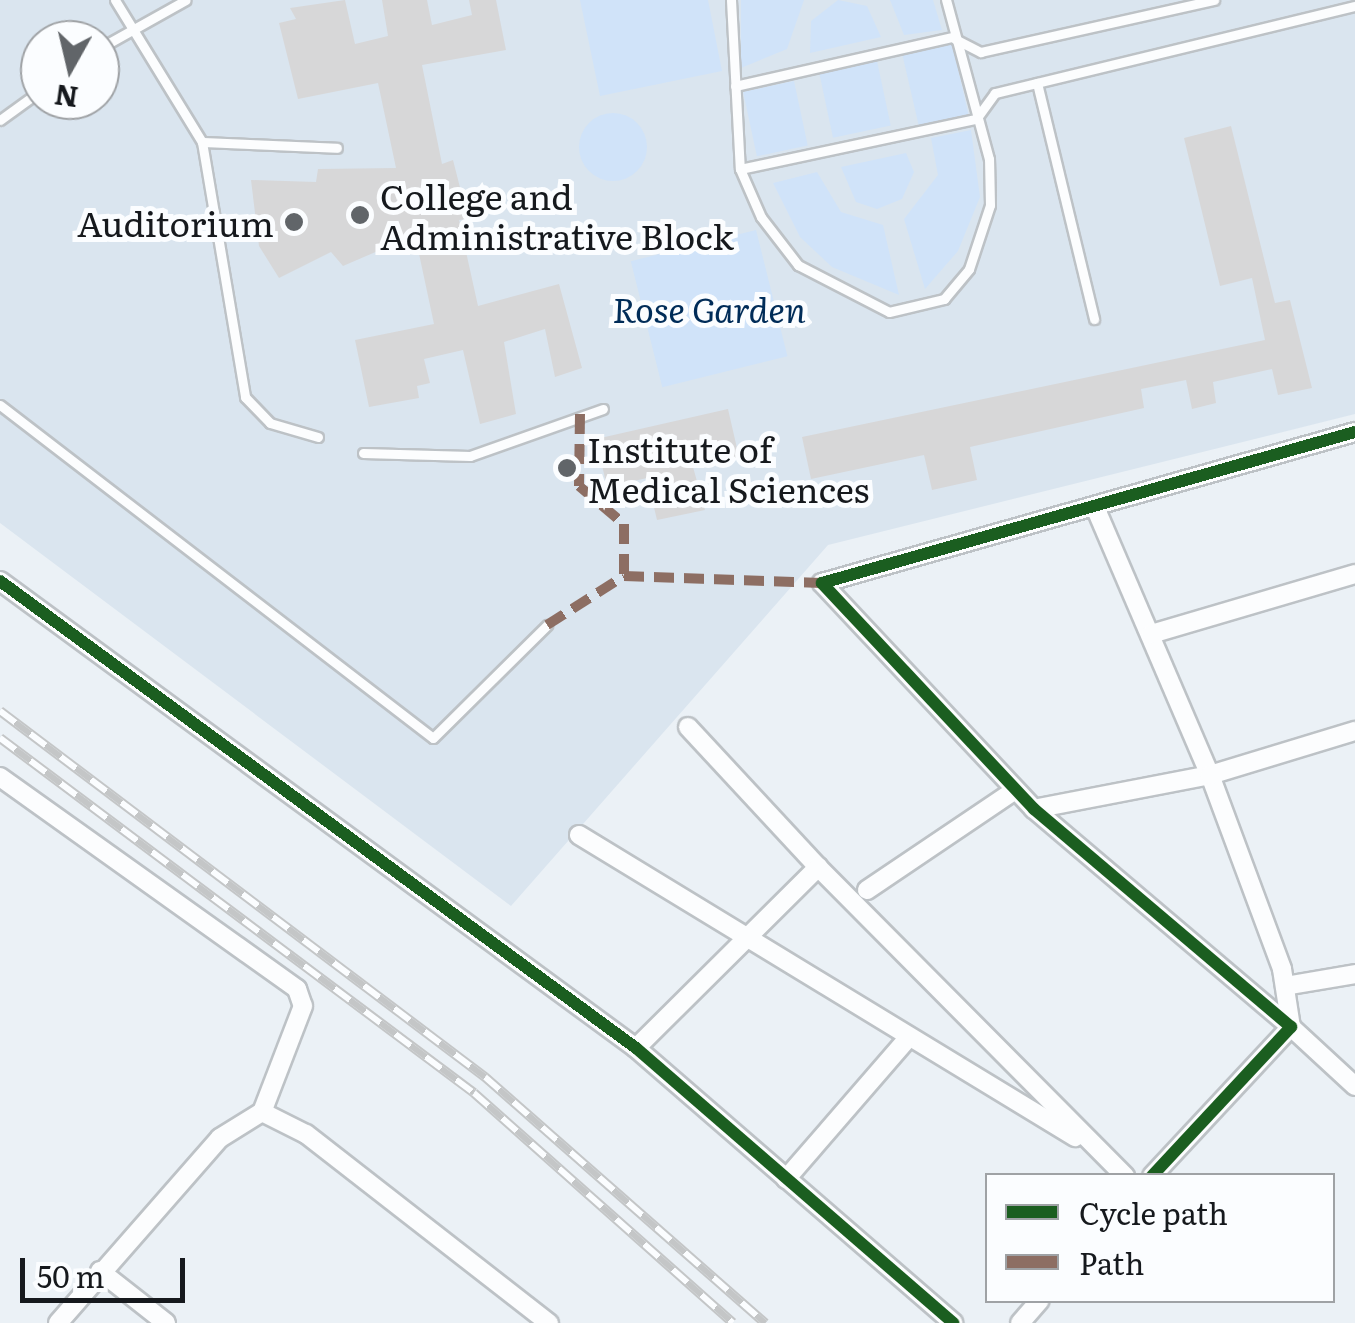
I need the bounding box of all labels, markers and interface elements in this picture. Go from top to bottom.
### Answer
north arrow [20,20,120,120]
text: N [52,75,81,120]
place label: College and Administrative Block [380,174,734,256]
place label: Auditorium [77,201,274,243]
marker: College and Administrative Block [349,204,371,226]
marker: Auditorium [283,211,305,233]
park label: Rose Garden [612,287,806,329]
place label: Institute of Medical Sciences [587,427,869,509]
marker: Institute of Medical Sciences [556,457,578,479]
legend [985,1173,1335,1303]
text: Cycle path [1079,1190,1228,1234]
scale bar [25,1238,190,1300]
text: Path [1079,1240,1144,1284]
text: 50 m [37,1253,105,1297]

